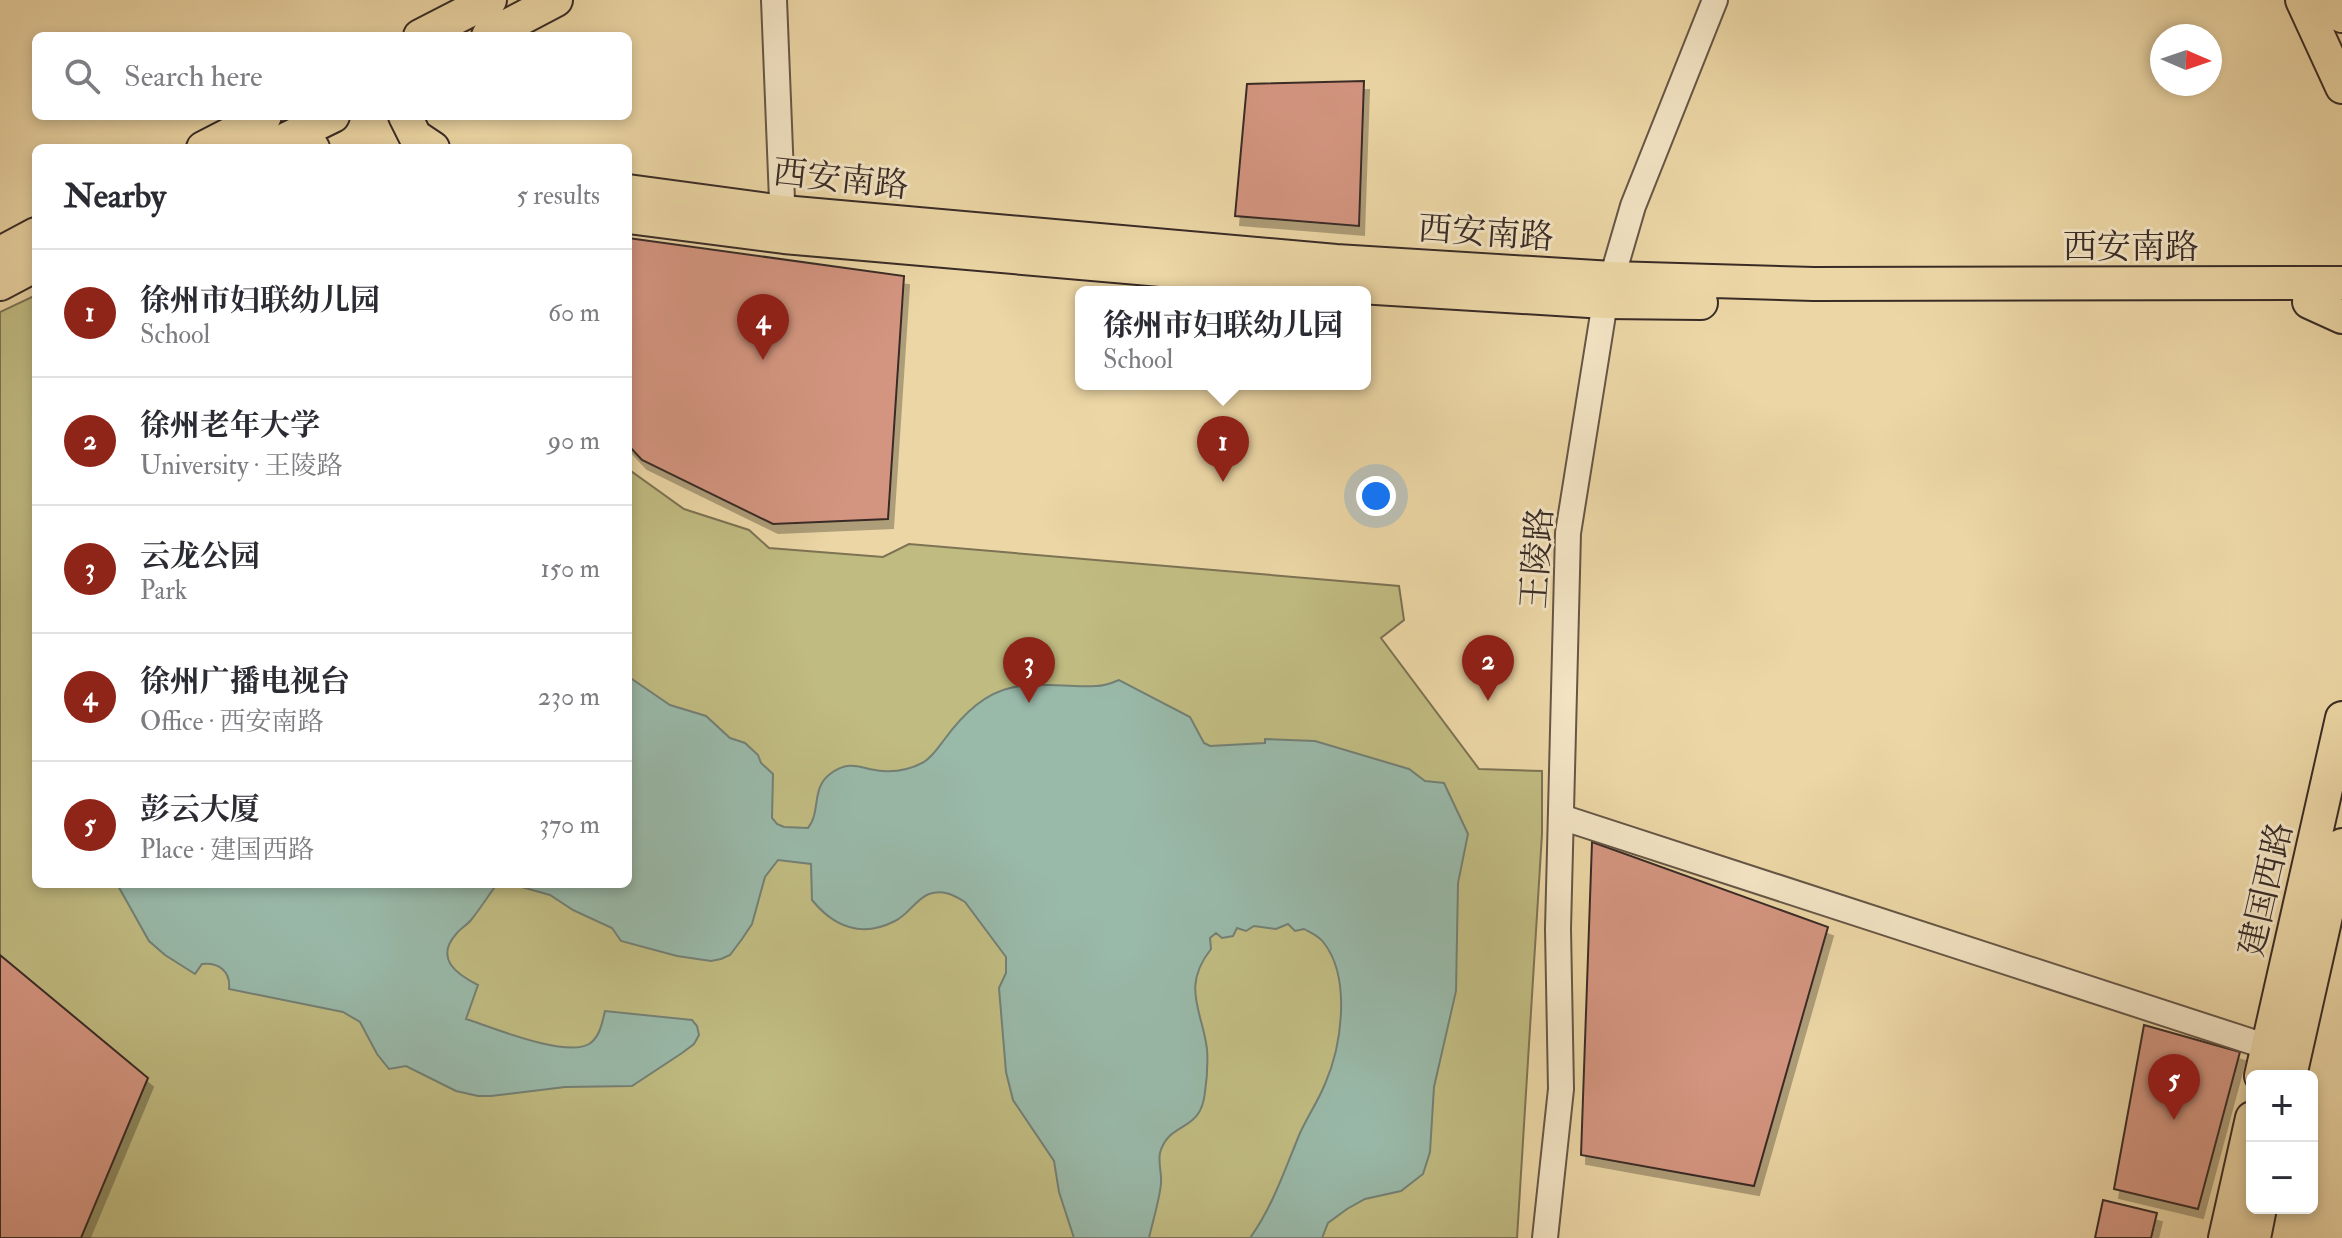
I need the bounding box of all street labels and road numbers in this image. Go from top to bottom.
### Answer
street label: 西安南路 [771,151,911,208]
street label: 西安南路 [1417,207,1555,260]
street label: 西安南路 [2063,226,2199,269]
street label: 王陵路 [1512,506,1563,610]
street label: 建国西路 [2230,818,2303,960]

